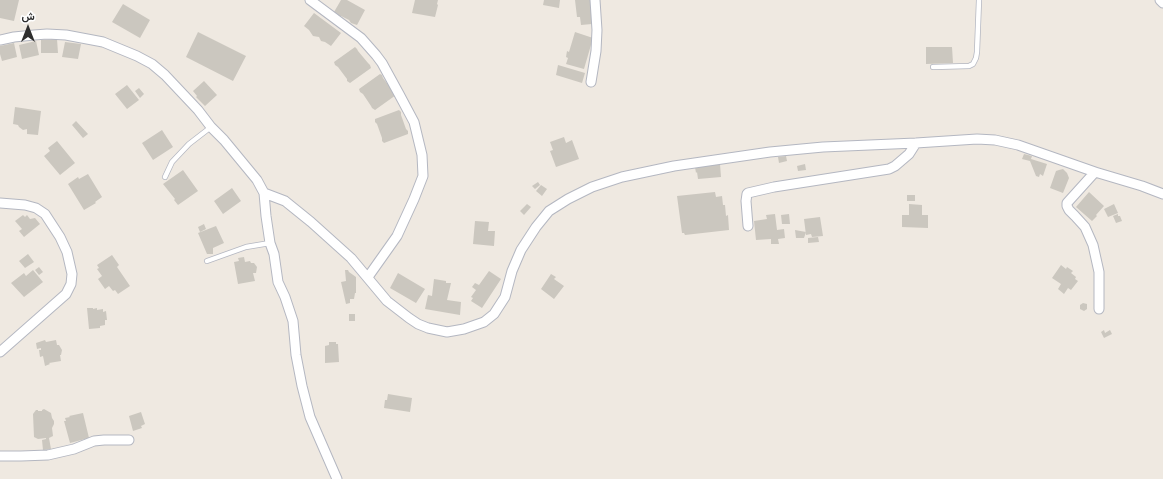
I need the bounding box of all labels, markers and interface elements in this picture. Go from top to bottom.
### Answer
north arrow [8,8,48,48]
text: ش [21,8,35,23]

